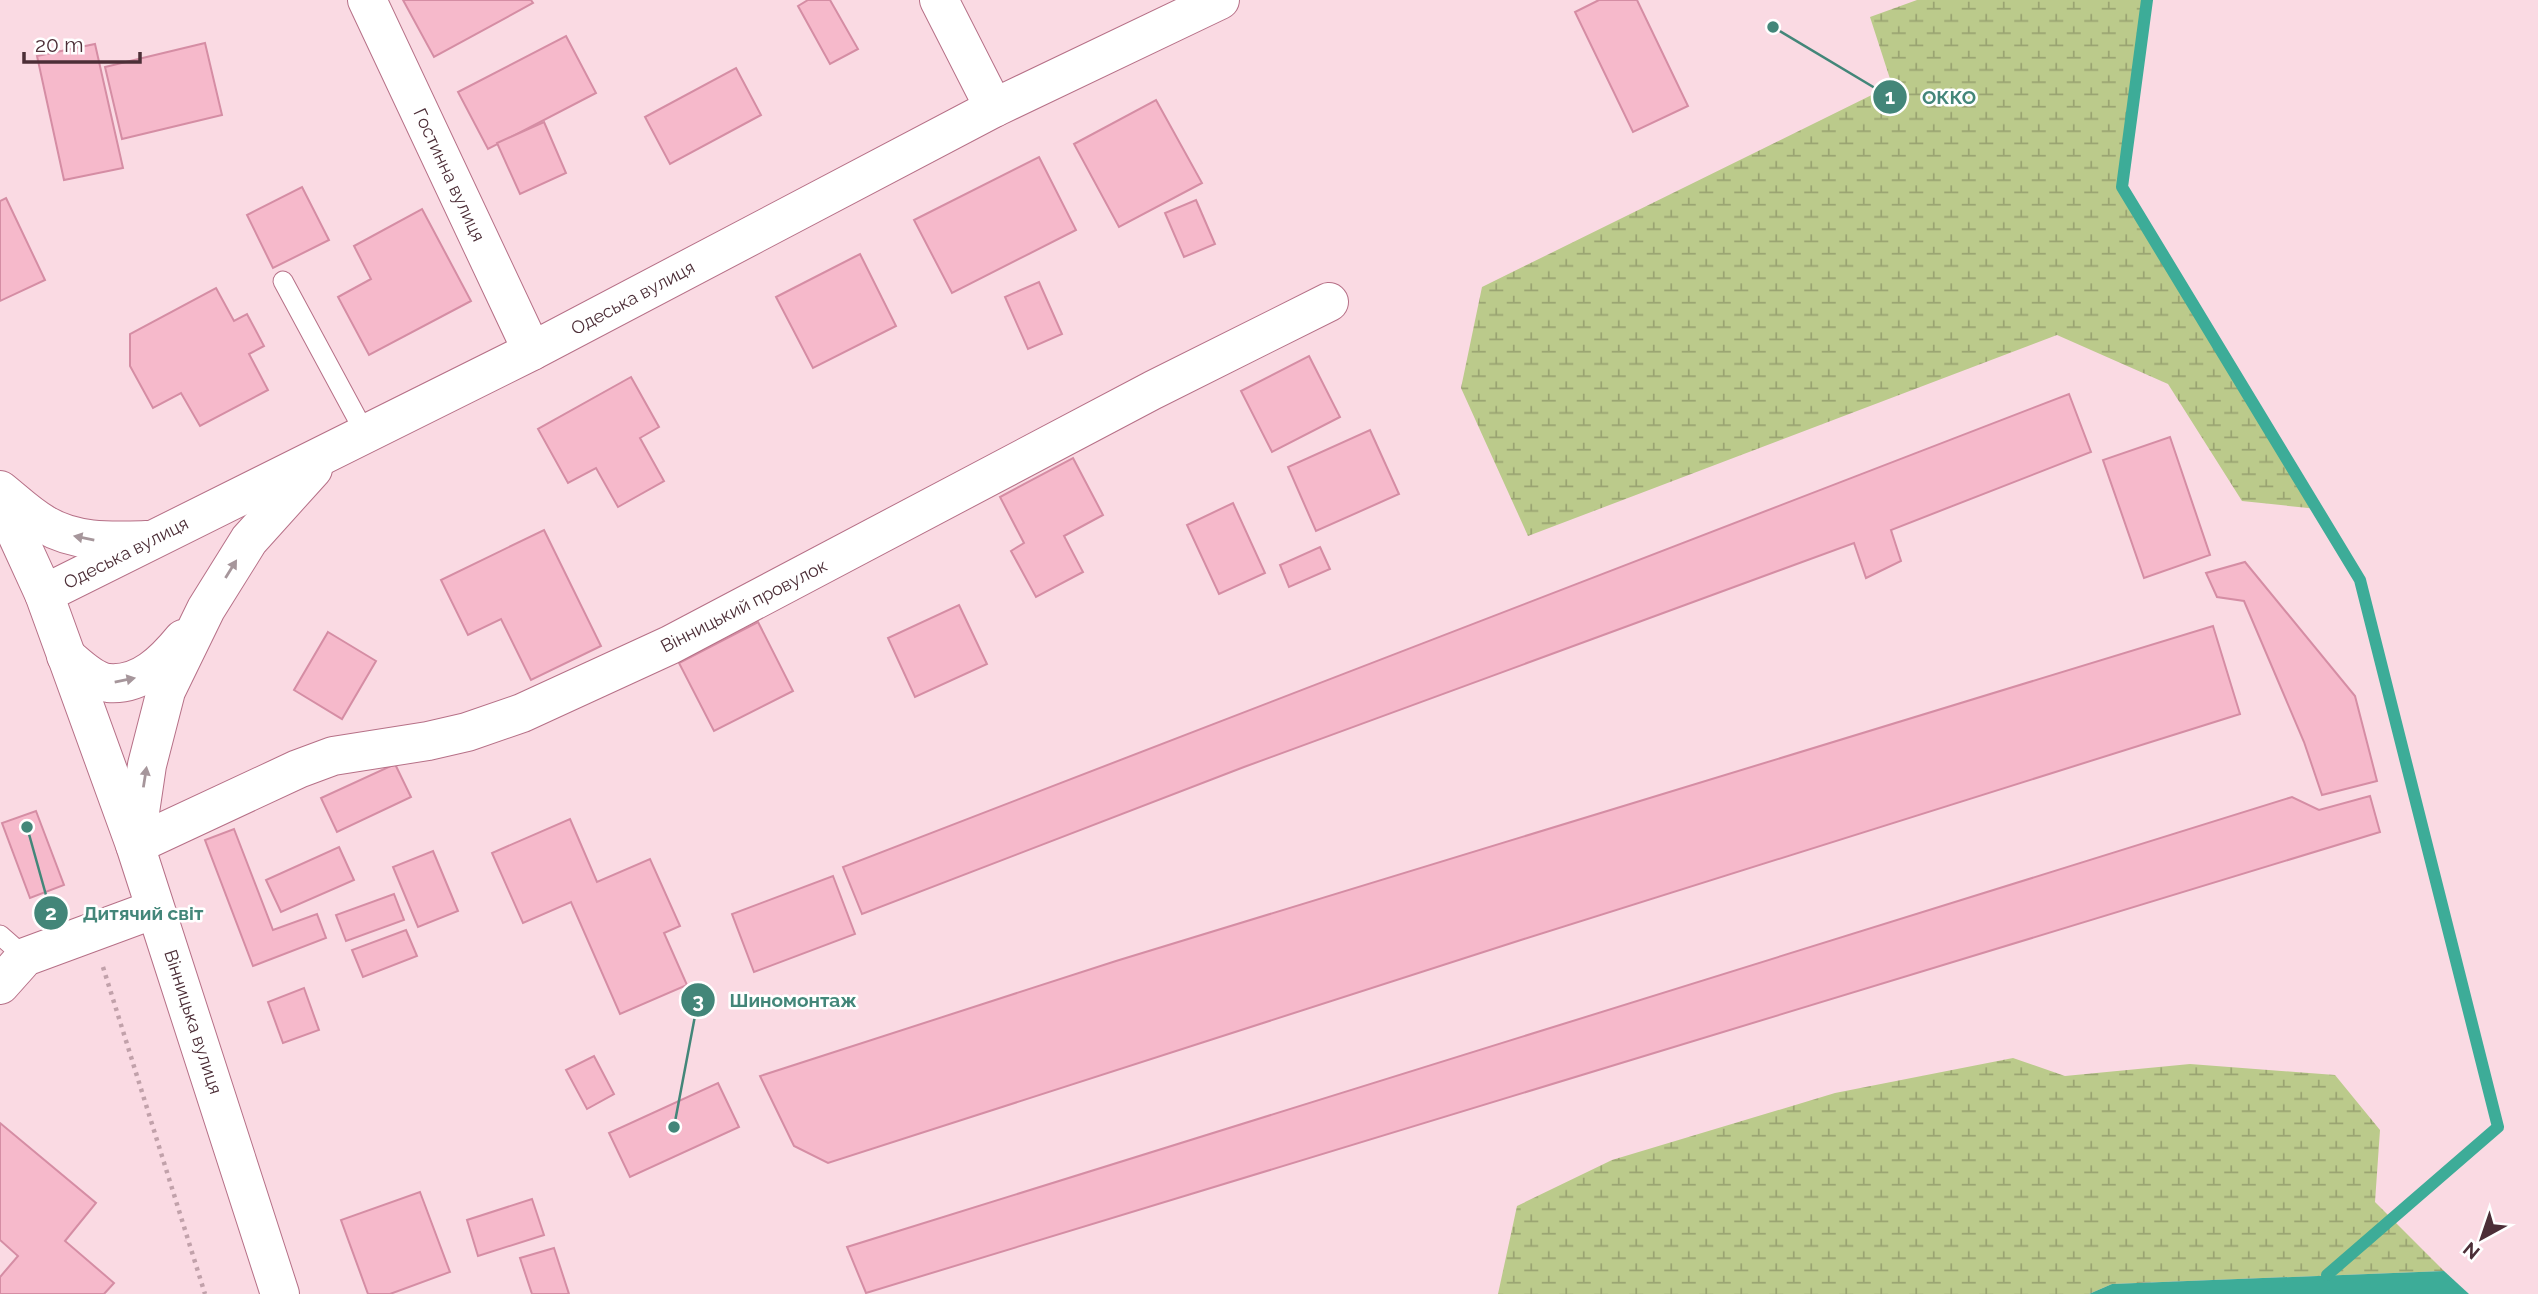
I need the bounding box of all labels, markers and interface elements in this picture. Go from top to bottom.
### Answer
scale bar [24,21,140,65]
text: 20 m [35,32,83,57]
callout: ОККО [1873,77,1990,117]
text: 1 [1885,84,1895,109]
text: ОККО [1922,86,1976,108]
street label: Гостинна вулиця [409,105,490,245]
street label: Одеська вулиця [567,256,698,339]
street label: Одеська вулиця [60,512,192,593]
one-way arrow [73,532,95,543]
street label: Вінницький провулок [657,554,830,657]
one-way arrow [225,559,238,578]
one-way arrow [114,674,136,685]
one-way arrow [140,766,151,788]
callout: Дитячий світ [33,893,217,933]
text: 2 [45,900,57,925]
text: Дитячий світ [83,902,204,924]
street label: Вінницька вулиця [160,947,227,1097]
callout: Шиномонтаж [680,980,870,1020]
text: 3 [692,988,704,1013]
text: Шиномонтаж [730,989,856,1011]
north arrow [2447,1203,2517,1273]
text: N [2458,1238,2484,1264]

